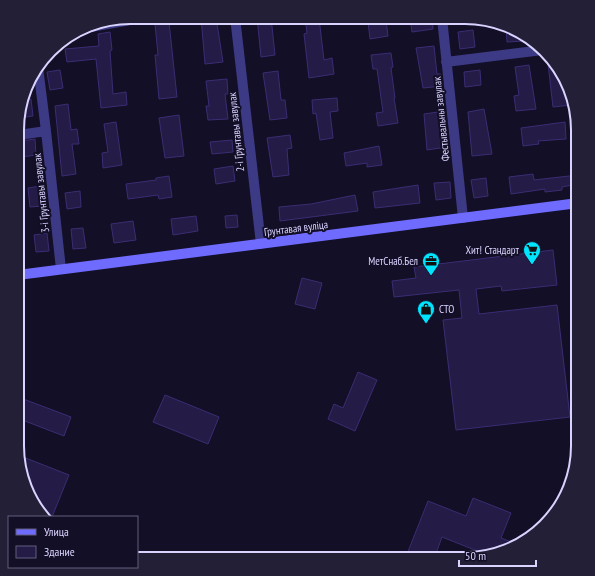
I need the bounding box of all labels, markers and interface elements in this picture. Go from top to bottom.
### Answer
street label: Фестывальны завулак [430,75,452,162]
street label: 2-і Грунтавы завулак [225,91,247,172]
street label: 3-і Грунтавы завулак [30,152,52,233]
street label: Грунтавая вуліца [263,217,329,239]
supermarket icon: Хит! Стандарт [522,240,542,265]
place label: Хит! Стандарт [466,243,519,257]
office icon: МетСнаб.Бел [421,251,441,276]
place label: МетСнаб.Бел [368,254,418,268]
shop icon: СТО [416,299,436,324]
place label: СТО [439,302,454,316]
legend [8,516,138,568]
text: Улица [44,524,69,539]
scale bar [459,542,536,568]
text: Здание [44,544,75,559]
text: 50 m [465,548,486,563]

